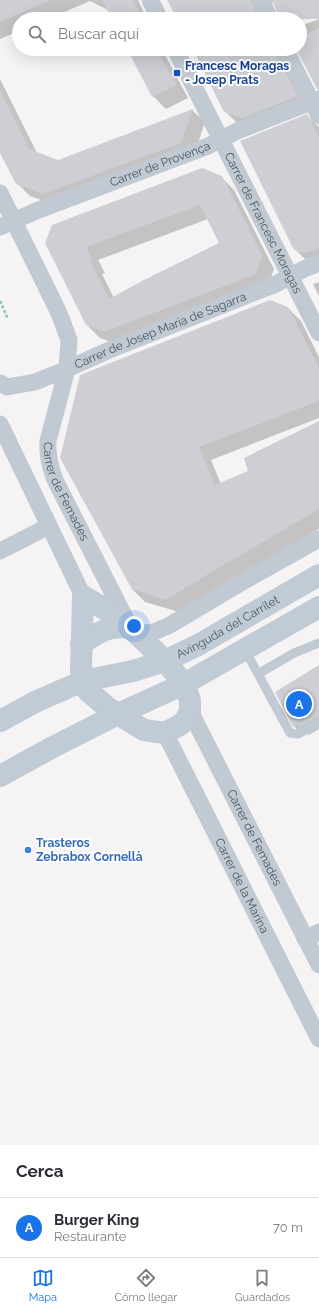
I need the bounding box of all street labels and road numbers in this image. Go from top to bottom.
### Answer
street label: Carrer de Provença [108,139,212,189]
street label: Carrer de Francesc Moragas [222,150,305,296]
street label: Carrer de Josep Maria de Sagarra [72,289,248,372]
street label: Carrer de Femades [41,442,92,543]
street label: Avinguda del Carrilet [174,593,282,662]
street label: Carrer de Femades [224,787,285,888]
street label: Carrer de la Marina [212,836,272,936]

